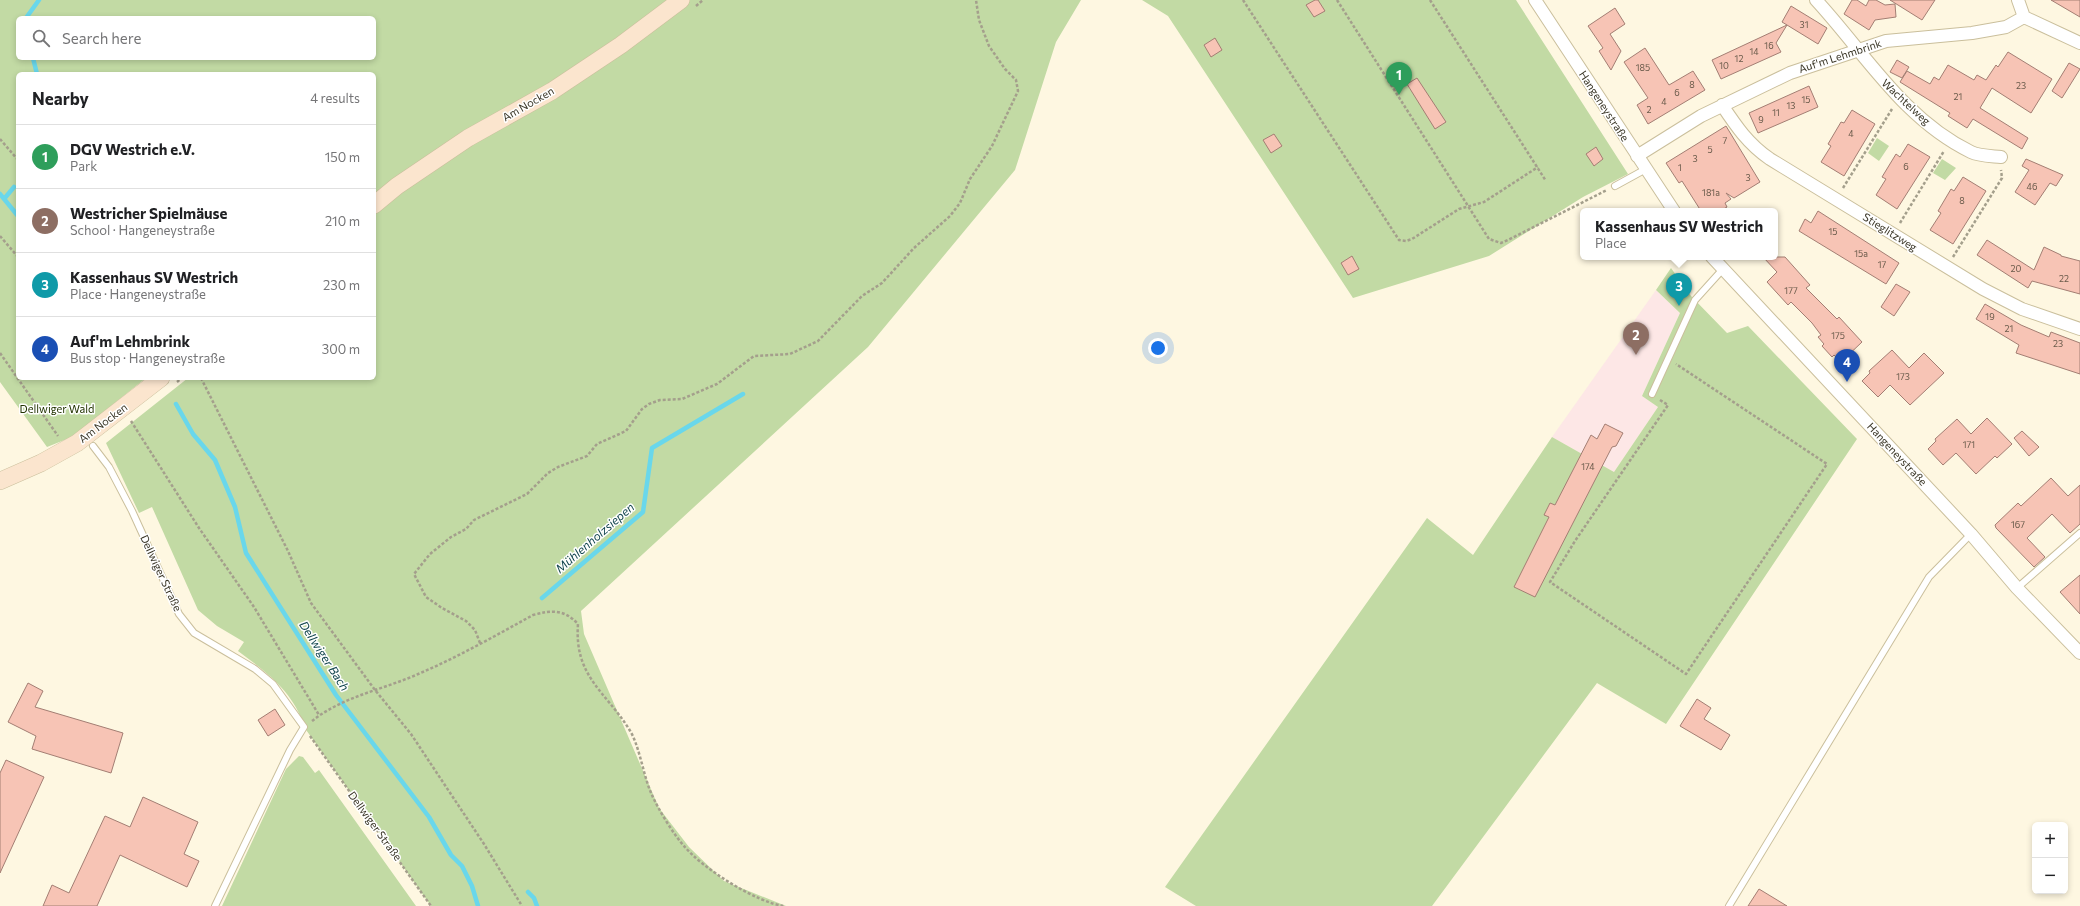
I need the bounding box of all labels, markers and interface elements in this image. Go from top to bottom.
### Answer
search box [16,16,376,60]
house number: 31 [1800,19,1808,30]
icon: search [30,27,52,49]
text: Search here [62,29,141,47]
street label: Auf'm Lehmbrink [1797,36,1883,75]
house number: 16 [1764,40,1774,51]
house number: 14 [1749,46,1759,57]
house number: 12 [1735,53,1743,64]
house number: 10 [1719,60,1729,71]
pin: 1 [1386,62,1412,95]
house number: 185 [1636,62,1650,73]
street label: Hangeneystraße [1577,68,1632,144]
street label: Wachtelweg [1879,76,1933,127]
house number: 8 [1689,79,1695,90]
house number: 23 [2016,80,2026,91]
street label: Am Nocken [500,84,556,124]
house number: 6 [1674,87,1680,98]
text: Nearby [32,88,89,109]
text: 4 results [310,90,360,106]
house number: 21 [1954,91,1962,102]
house number: 15 [1801,94,1811,105]
house number: 4 [1661,96,1667,107]
house number: 13 [1787,100,1795,111]
house number: 2 [1647,104,1652,115]
house number: 11 [1772,107,1780,118]
house number: 9 [1758,114,1764,125]
house number: 4 [1848,128,1854,139]
house number: 7 [1723,135,1728,146]
text: DGV Westrich e.V. [70,140,195,158]
house number: 5 [1707,144,1713,155]
text: 1 [42,149,48,165]
text: 150 m [325,149,360,165]
house number: 3 [1692,153,1698,164]
text: Park [70,158,97,174]
house number: 6 [1903,161,1909,172]
house number: 1 [1678,162,1682,173]
house number: 3 [1745,172,1751,183]
house number: 46 [2027,181,2037,192]
house number: 181a [1702,187,1720,198]
house number: 8 [1959,195,1965,206]
text: Westricher Spielmäuse [70,204,227,222]
popup [1580,208,1778,260]
street label: Stieglitzweg [1861,210,1920,253]
text: 2 [41,213,49,229]
text: 210 m [325,213,360,229]
text: Kassenhaus SV Westrich [1595,217,1763,235]
text: School · Hangeneystraße [70,222,215,238]
house number: 15 [1828,226,1838,237]
text: Place [1595,235,1626,251]
house number: 15a [1854,248,1868,259]
house number: 17 [1878,259,1887,270]
house number: 20 [2011,263,2022,274]
text: Kassenhaus SV Westrich [70,268,238,286]
pin: 3 [1666,273,1692,306]
house number: 22 [2059,273,2069,284]
text: 3 [41,277,49,293]
text: 230 m [323,277,360,293]
house number: 177 [1784,285,1798,296]
text: Place · Hangeneystraße [70,286,206,302]
house number: 19 [1985,311,1995,322]
pin: 2 [1623,322,1649,355]
house number: 21 [2005,323,2013,334]
house number: 175 [1831,330,1845,341]
text: Auf'm Lehmbrink [70,332,190,350]
your location [1148,338,1168,358]
house number: 23 [2053,338,2063,349]
text: 4 [41,341,49,357]
text: 300 m [322,341,360,357]
pin: 4 [1834,349,1860,382]
text: Bus stop · Hangeneystraße [70,350,225,366]
house number: 173 [1896,371,1910,382]
street label: Am Nocken [76,400,130,445]
park label: Dellwiger Wald [20,402,94,415]
street label: Hangeneystraße [1865,419,1930,488]
house number: 171 [1963,439,1975,450]
house number: 174 [1581,461,1595,472]
water label: Mühlenholzsiepen [552,499,637,575]
house number: 167 [2011,519,2025,530]
street label: Dellwiger Straße [138,533,185,613]
water label: Dellwiger Bach [297,618,353,693]
street label: Dellwiger Straße [346,788,405,863]
map controls [2032,822,2068,894]
button: + [2032,822,2068,858]
button: − [2032,858,2068,894]

